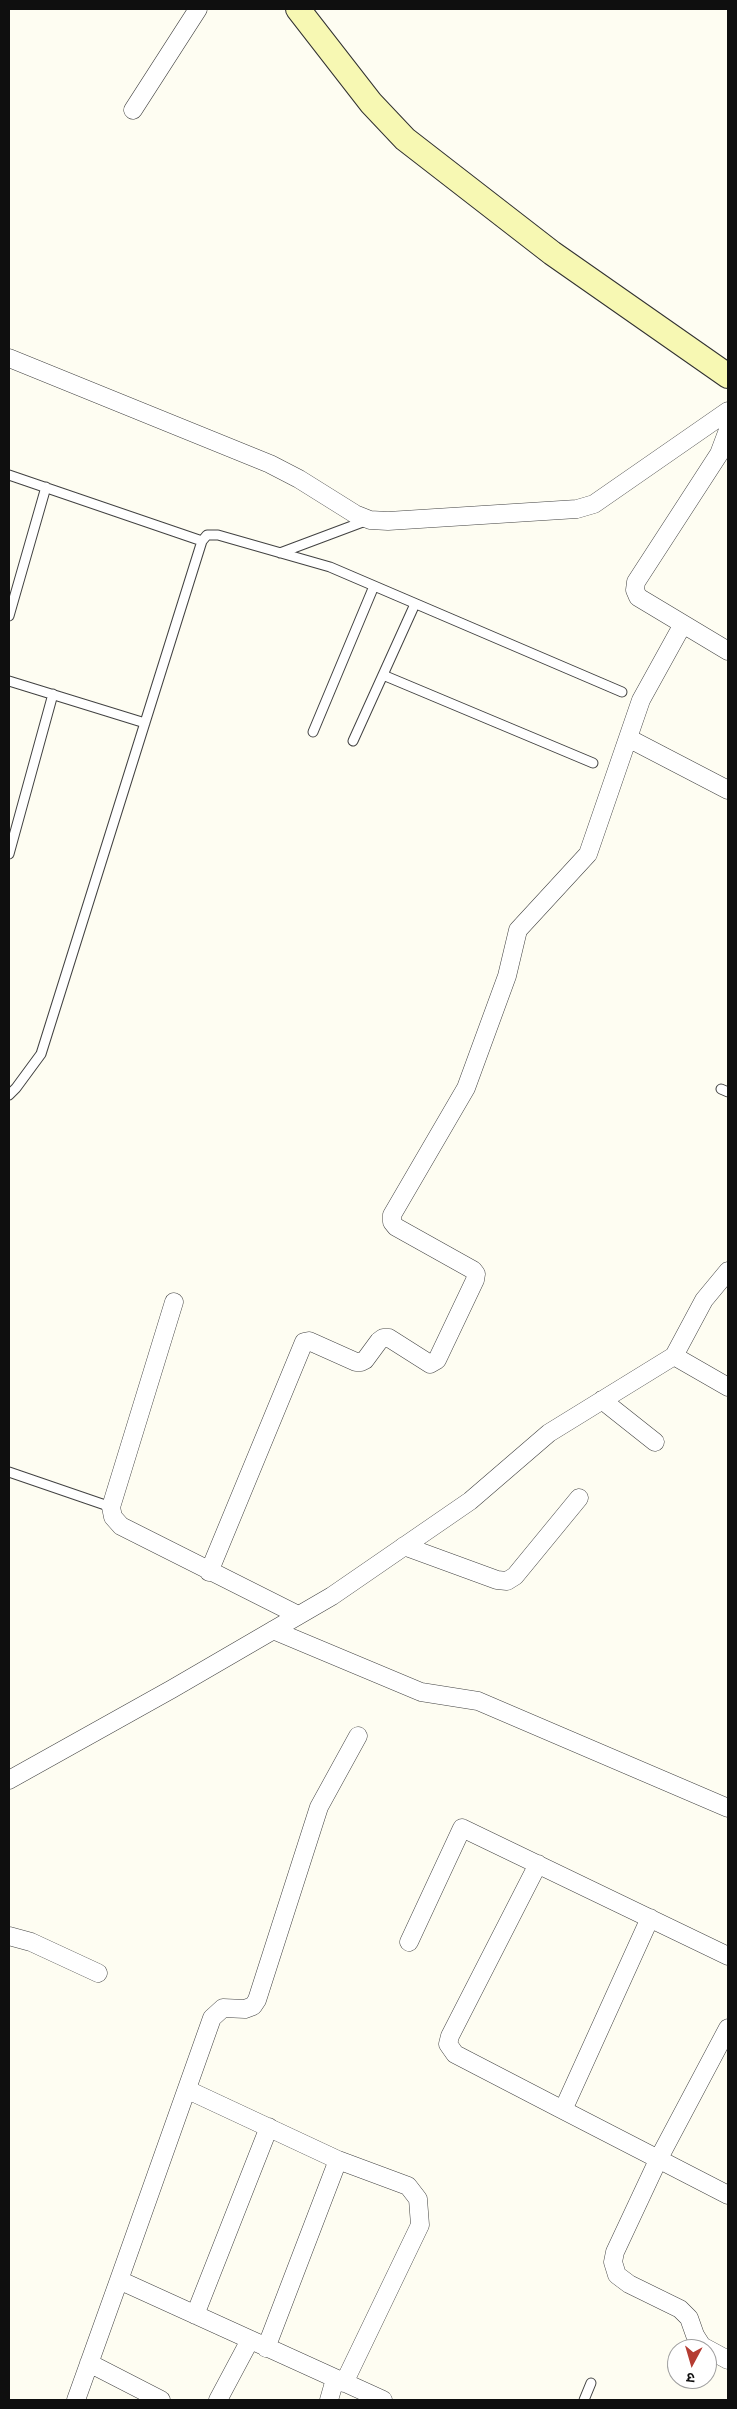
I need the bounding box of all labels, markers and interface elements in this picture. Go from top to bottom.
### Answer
north arrow [667,2339,717,2389]
text: उ [685,2369,696,2388]

